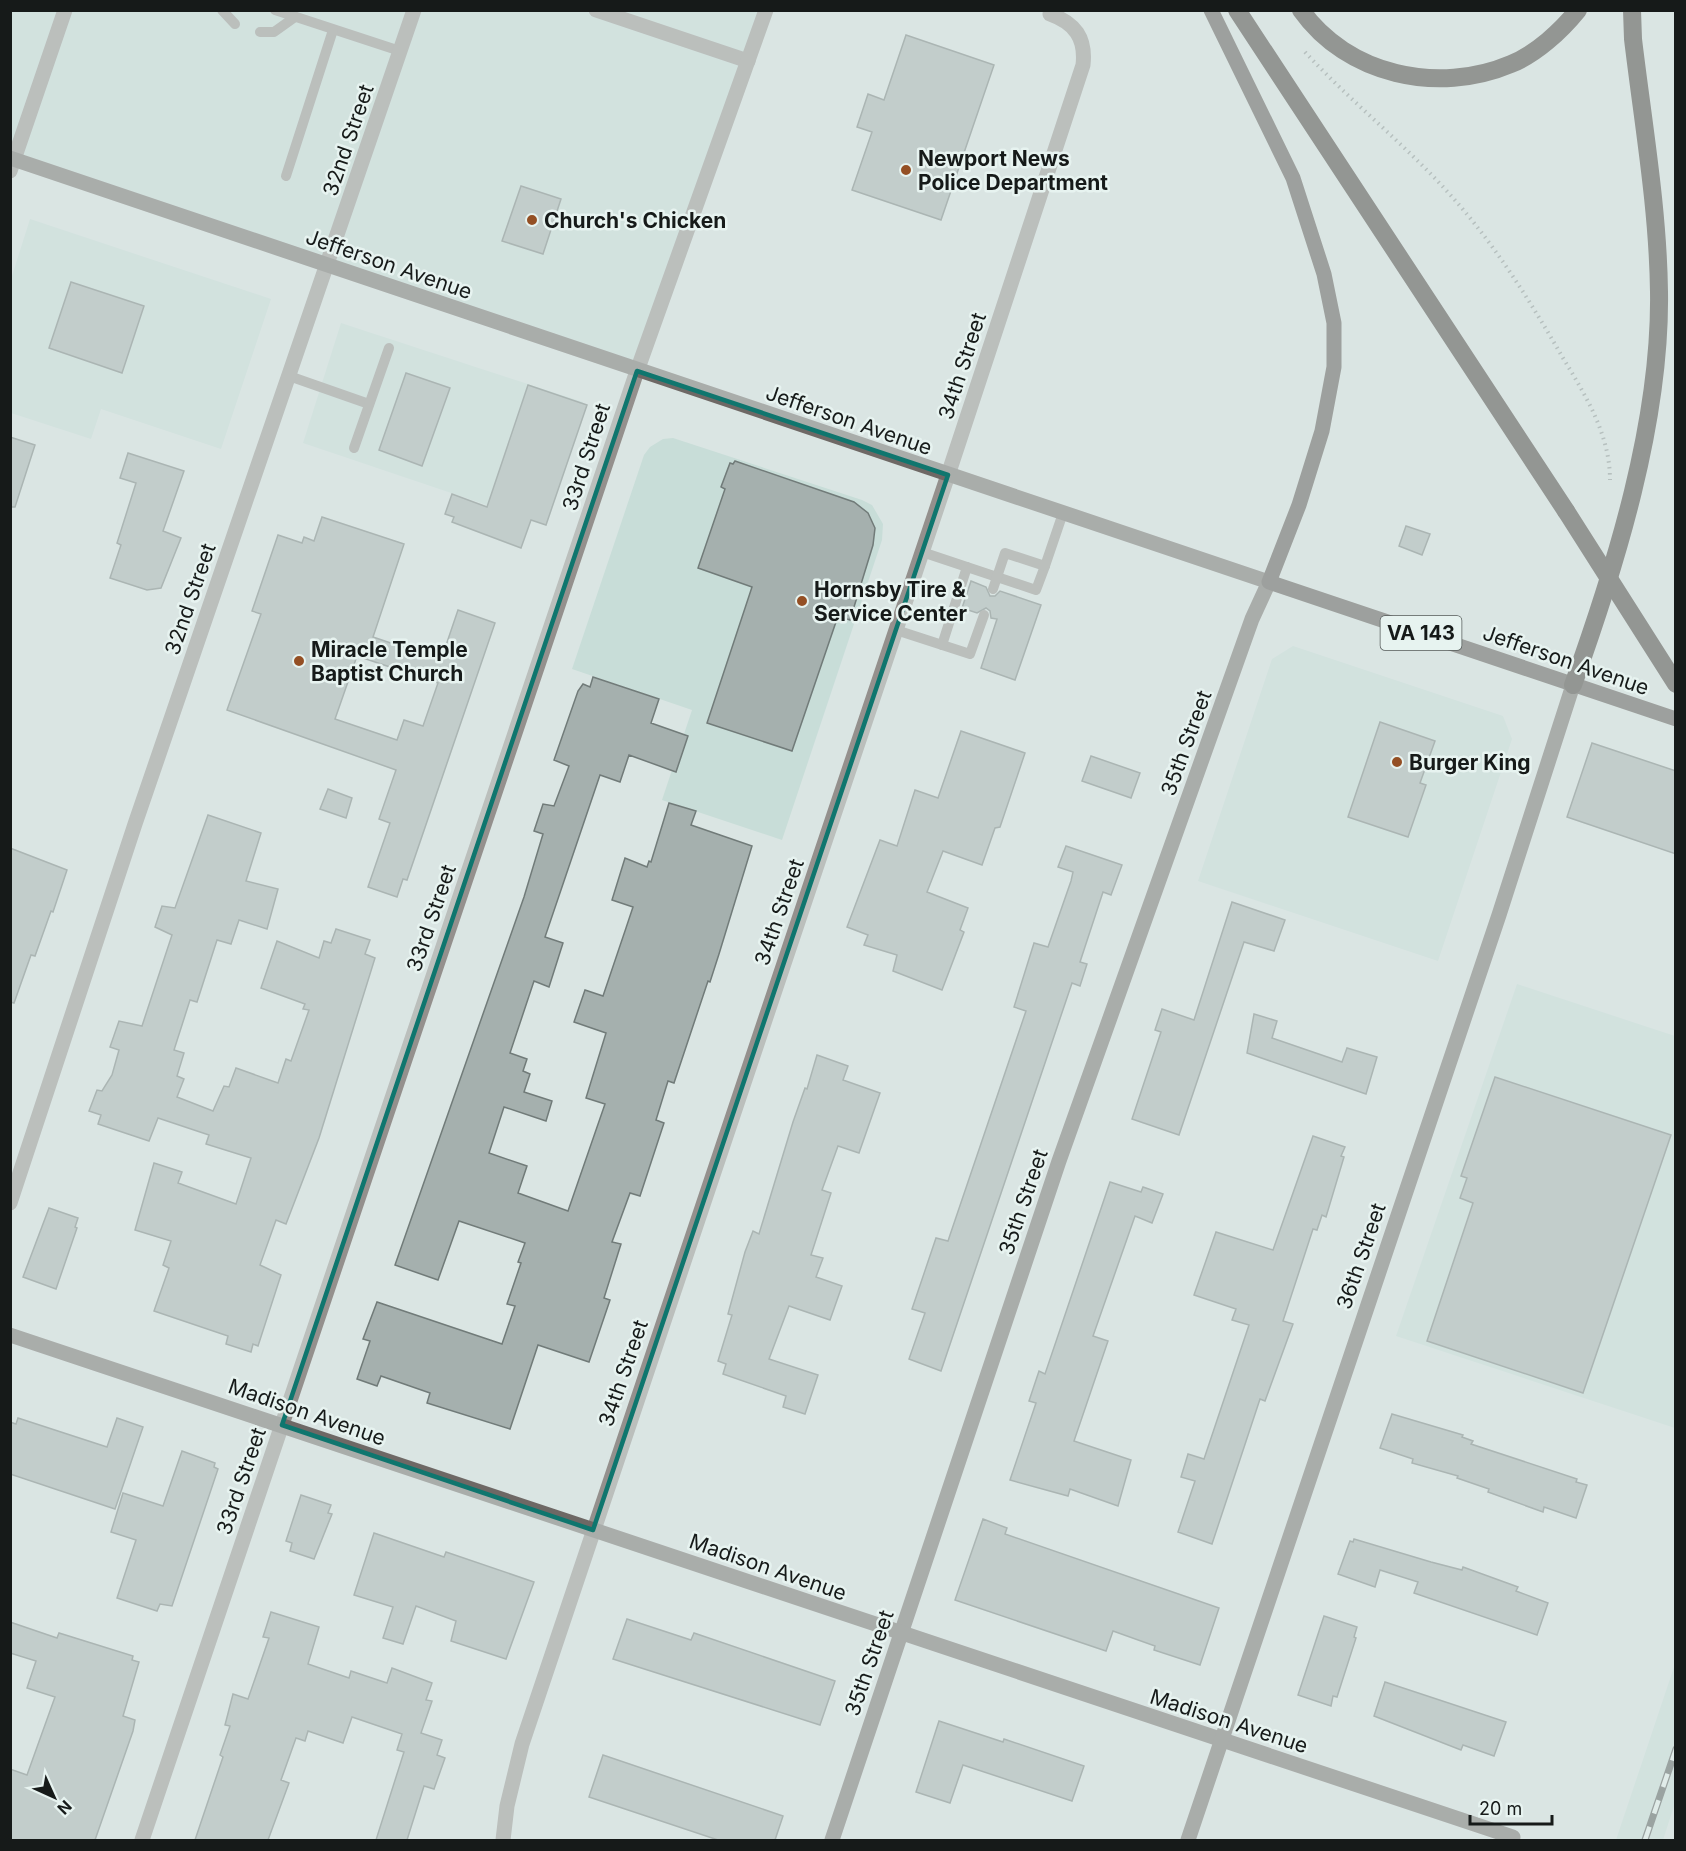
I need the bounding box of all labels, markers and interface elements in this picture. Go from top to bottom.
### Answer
street label: 32nd Street [317,81,379,199]
place label: Newport News Police Department [918,146,1108,195]
marker: Newport News Police Department [899,163,913,177]
place label: Church's Chicken [544,208,726,233]
marker: Church's Chicken [525,213,539,227]
street label: Jefferson Avenue [303,224,475,304]
street label: 34th Street [933,309,991,423]
street label: Jefferson Avenue [763,380,935,460]
street label: 33rd Street [557,400,615,514]
street label: 32nd Street [159,540,221,658]
place label: Hornsby Tire & Service Center [814,577,967,626]
marker: Hornsby Tire & Service Center [795,594,809,608]
road number: VA 143 [1380,616,1462,650]
street label: Jefferson Avenue [1480,620,1652,700]
place label: Miracle Temple Baptist Church [311,637,468,686]
marker: Miracle Temple Baptist Church [292,654,306,668]
street label: 35th Street [1155,687,1217,799]
place label: Burger King [1409,750,1531,775]
marker: Burger King [1390,755,1404,769]
street label: 34th Street [749,855,809,969]
street label: 33rd Street [401,861,461,975]
street label: 35th Street [993,1146,1053,1258]
street label: 36th Street [1331,1200,1391,1312]
street label: 34th Street [593,1316,653,1430]
street label: Madison Avenue [225,1373,389,1451]
street label: 33rd Street [211,1424,271,1538]
street label: Madison Avenue [686,1528,850,1606]
street label: 35th Street [839,1607,899,1719]
street label: Madison Avenue [1147,1684,1311,1758]
north arrow [24,1767,84,1827]
scale bar [1470,1788,1552,1826]
text: N [53,1796,76,1819]
text: 20 m [1479,1798,1522,1819]

